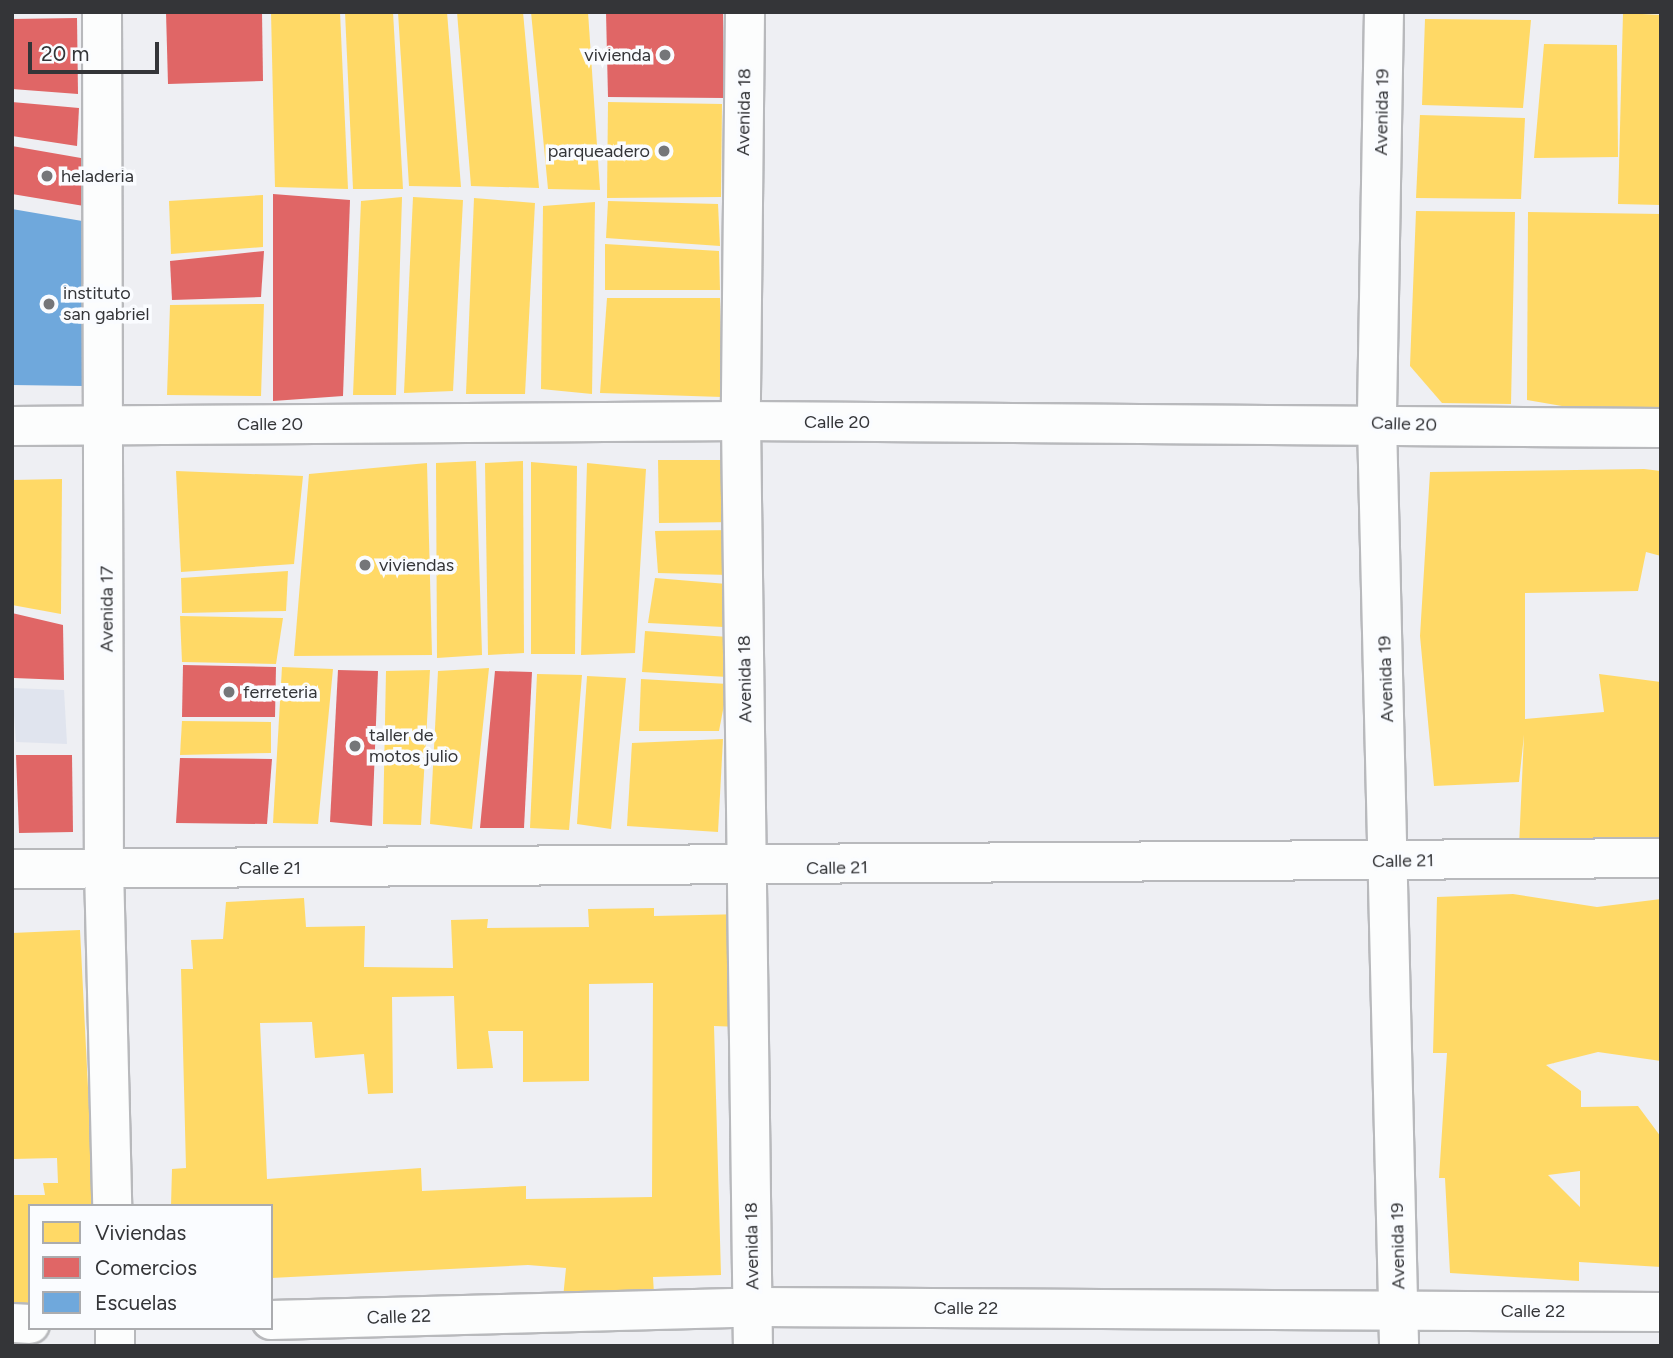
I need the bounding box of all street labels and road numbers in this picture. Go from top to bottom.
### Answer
street label: Avenida 18 [732,68,756,156]
street label: Avenida 19 [1370,68,1394,156]
street label: Calle 20 [804,411,870,433]
street label: Calle 20 [1371,412,1437,436]
street label: Calle 20 [237,413,303,435]
street label: Avenida 17 [96,566,118,652]
street label: Avenida 18 [733,635,757,723]
street label: Avenida 19 [1374,635,1398,723]
street label: Calle 21 [1372,850,1434,872]
street label: Calle 21 [239,857,301,879]
street label: Calle 21 [806,857,868,879]
street label: Avenida 18 [740,1202,764,1290]
street label: Avenida 19 [1386,1202,1410,1290]
street label: Calle 22 [934,1297,998,1319]
street label: Calle 22 [1501,1300,1565,1322]
street label: Calle 22 [366,1305,432,1329]

